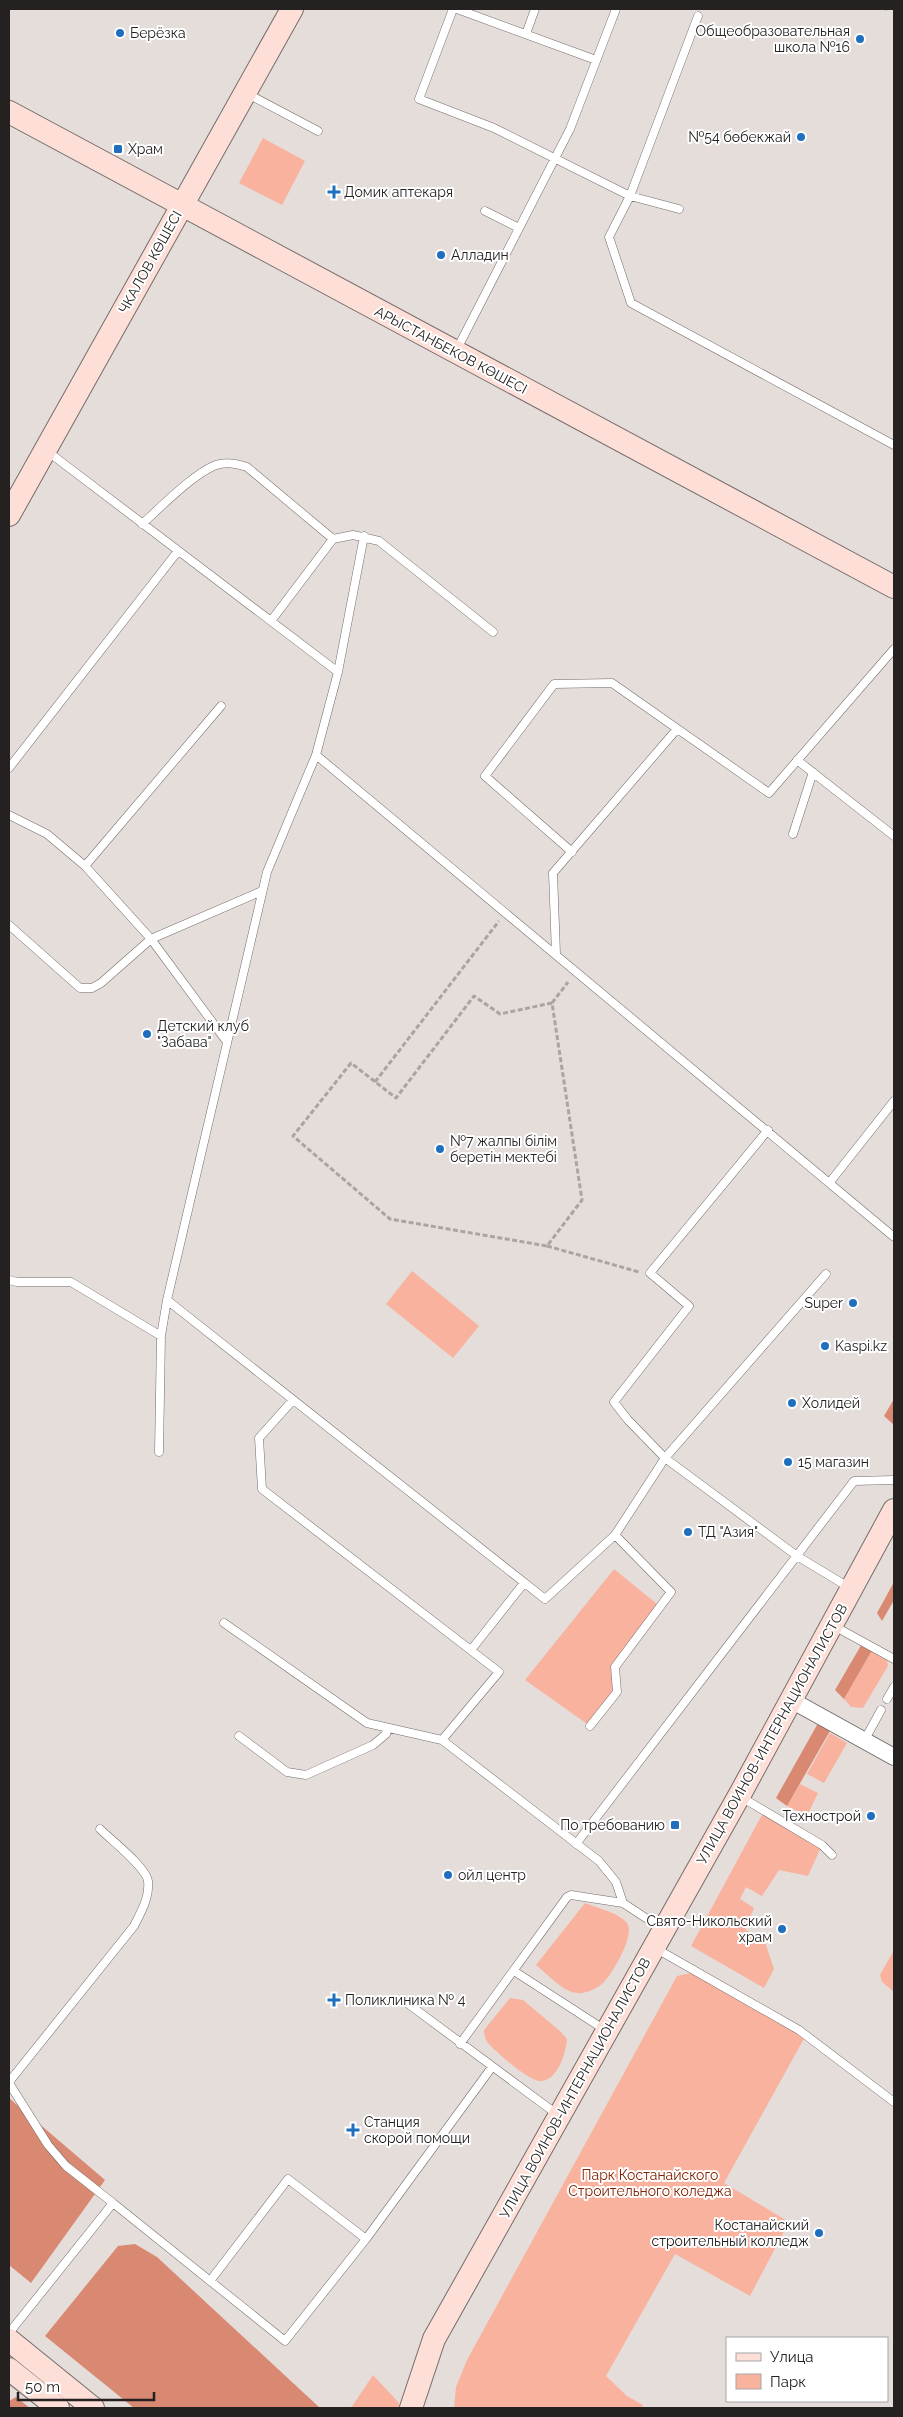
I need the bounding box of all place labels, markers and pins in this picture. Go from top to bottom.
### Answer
place label: Общеобразовательная школа №16 [696,23,850,55]
place label: Берёзка [130,25,186,41]
marker: Берёзка [114,27,126,39]
marker: Общеобразовательная школа №16 [854,33,866,45]
place label: №54 бөбекжай [688,129,791,145]
marker: №54 бөбекжай [795,131,807,143]
place label: Храм [128,141,163,157]
marker: Храм [112,143,124,155]
place label: Домик аптекаря [344,184,453,200]
marker: Домик аптекаря [328,186,340,198]
place label: Алладин [451,247,509,263]
marker: Алладин [435,249,447,261]
place label: Детский клуб "Забава" [157,1018,249,1050]
marker: Детский клуб "Забава" [141,1028,153,1040]
place label: №7 жалпы білім беретін мектебі [450,1133,557,1165]
marker: №7 жалпы білім беретін мектебі [434,1143,446,1155]
place label: Super [804,1295,843,1311]
marker: Super [847,1297,859,1309]
place label: Kaspi.kz [835,1338,887,1354]
marker: Kaspi.kz [819,1340,831,1352]
place label: Холидей [802,1395,860,1411]
marker: Холидей [786,1397,798,1409]
place label: 15 магазин [798,1454,869,1470]
marker: 15 магазин [782,1456,794,1468]
place label: ТД "Азия" [698,1524,758,1540]
marker: ТД "Азия" [682,1526,694,1538]
place label: Технострой [783,1808,861,1824]
marker: Технострой [865,1810,877,1822]
place label: По требованию [560,1817,665,1833]
marker: По требованию [669,1819,681,1831]
place label: ойл центр [458,1867,526,1883]
marker: ойл центр [442,1869,454,1881]
place label: Свято-Никольский храм [646,1913,772,1945]
marker: Свято-Никольский храм [776,1923,788,1935]
place label: Поликлиника № 4 [345,1992,466,2008]
marker: Поликлиника № 4 [327,1993,341,2007]
place label: Станция скорой помощи [364,2114,470,2146]
marker: Станция скорой помощи [346,2123,360,2137]
place label: Костанайский строительный колледж [652,2217,809,2249]
marker: Костанайский строительный колледж [813,2227,825,2239]

